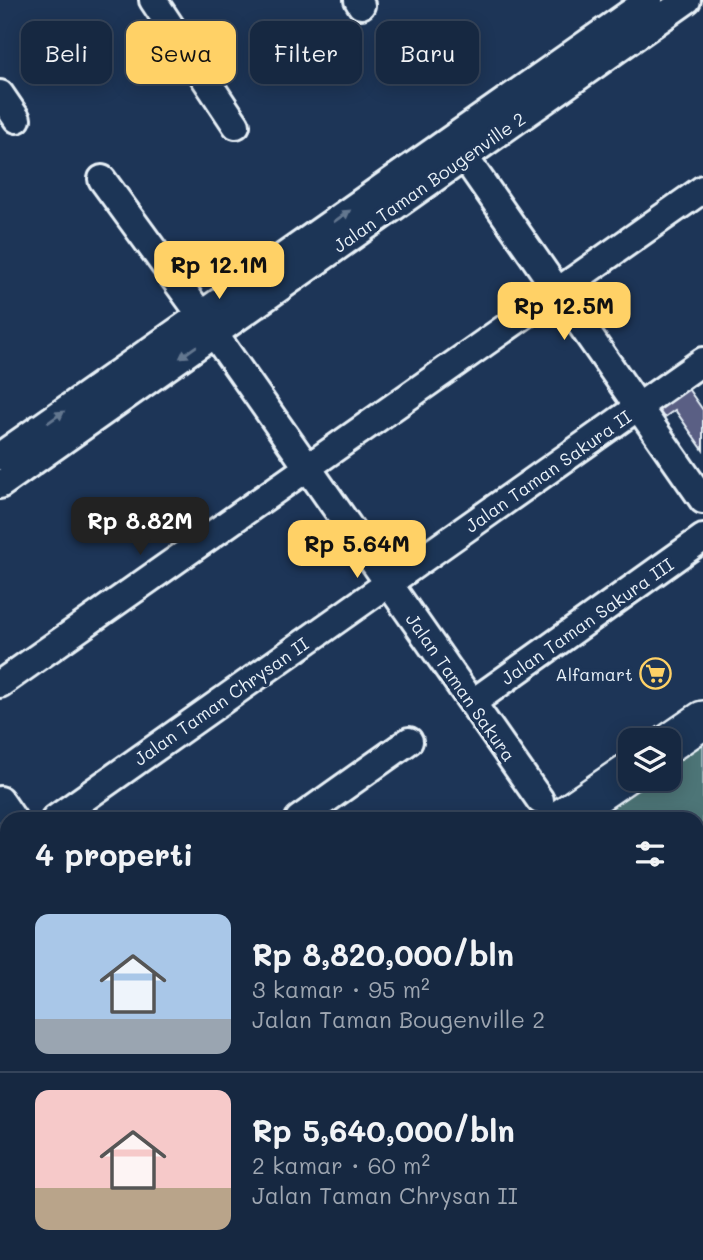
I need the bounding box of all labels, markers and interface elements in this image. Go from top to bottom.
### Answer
chip: Beli [21,21,112,84]
chip: Sewa [126,21,236,84]
chip: Filter [250,21,362,84]
chip: Baru [376,21,479,84]
street label: Jalan Taman Bougenville 2 [328,106,530,258]
one-way arrow [333,209,351,223]
pin: Rp 12.1M [147,242,291,301]
text: Rp 12.1M [170,249,268,279]
pin: Rp 12.5M [492,282,636,342]
text: Rp 12.5M [514,290,614,320]
one-way arrow [179,345,197,359]
street label: Jalan Taman Sakura II [460,404,636,538]
one-way arrow [47,410,65,424]
pin: Rp 8.82M [68,498,212,557]
text: Rp 8.82M [87,505,193,535]
pin: Rp 5.64M [285,520,429,580]
text: Rp 5.64M [304,528,410,558]
street label: Jalan Taman Sakura III [496,552,678,690]
street label: Jalan Taman Sakura [401,608,521,766]
street label: Jalan Taman Chrysan II [129,631,313,770]
supermarket icon: Alfamart [639,657,673,691]
place label: Alfamart [555,662,633,686]
map controls [618,728,681,791]
button: layers [618,728,681,791]
text: 4 properti [35,834,193,874]
icon: filters [631,835,669,873]
text: Rp 8,820,000/bln [252,934,514,974]
icon: home [91,942,175,1026]
text: 3 kamar · 95 m² [252,974,430,1004]
text: Jalan Taman Bougenville 2 [252,1004,545,1034]
text: Rp 5,640,000/bln [252,1110,515,1150]
icon: home [91,1118,175,1202]
text: 2 kamar · 60 m² [252,1150,430,1180]
text: Jalan Taman Chrysan II [252,1180,518,1210]

